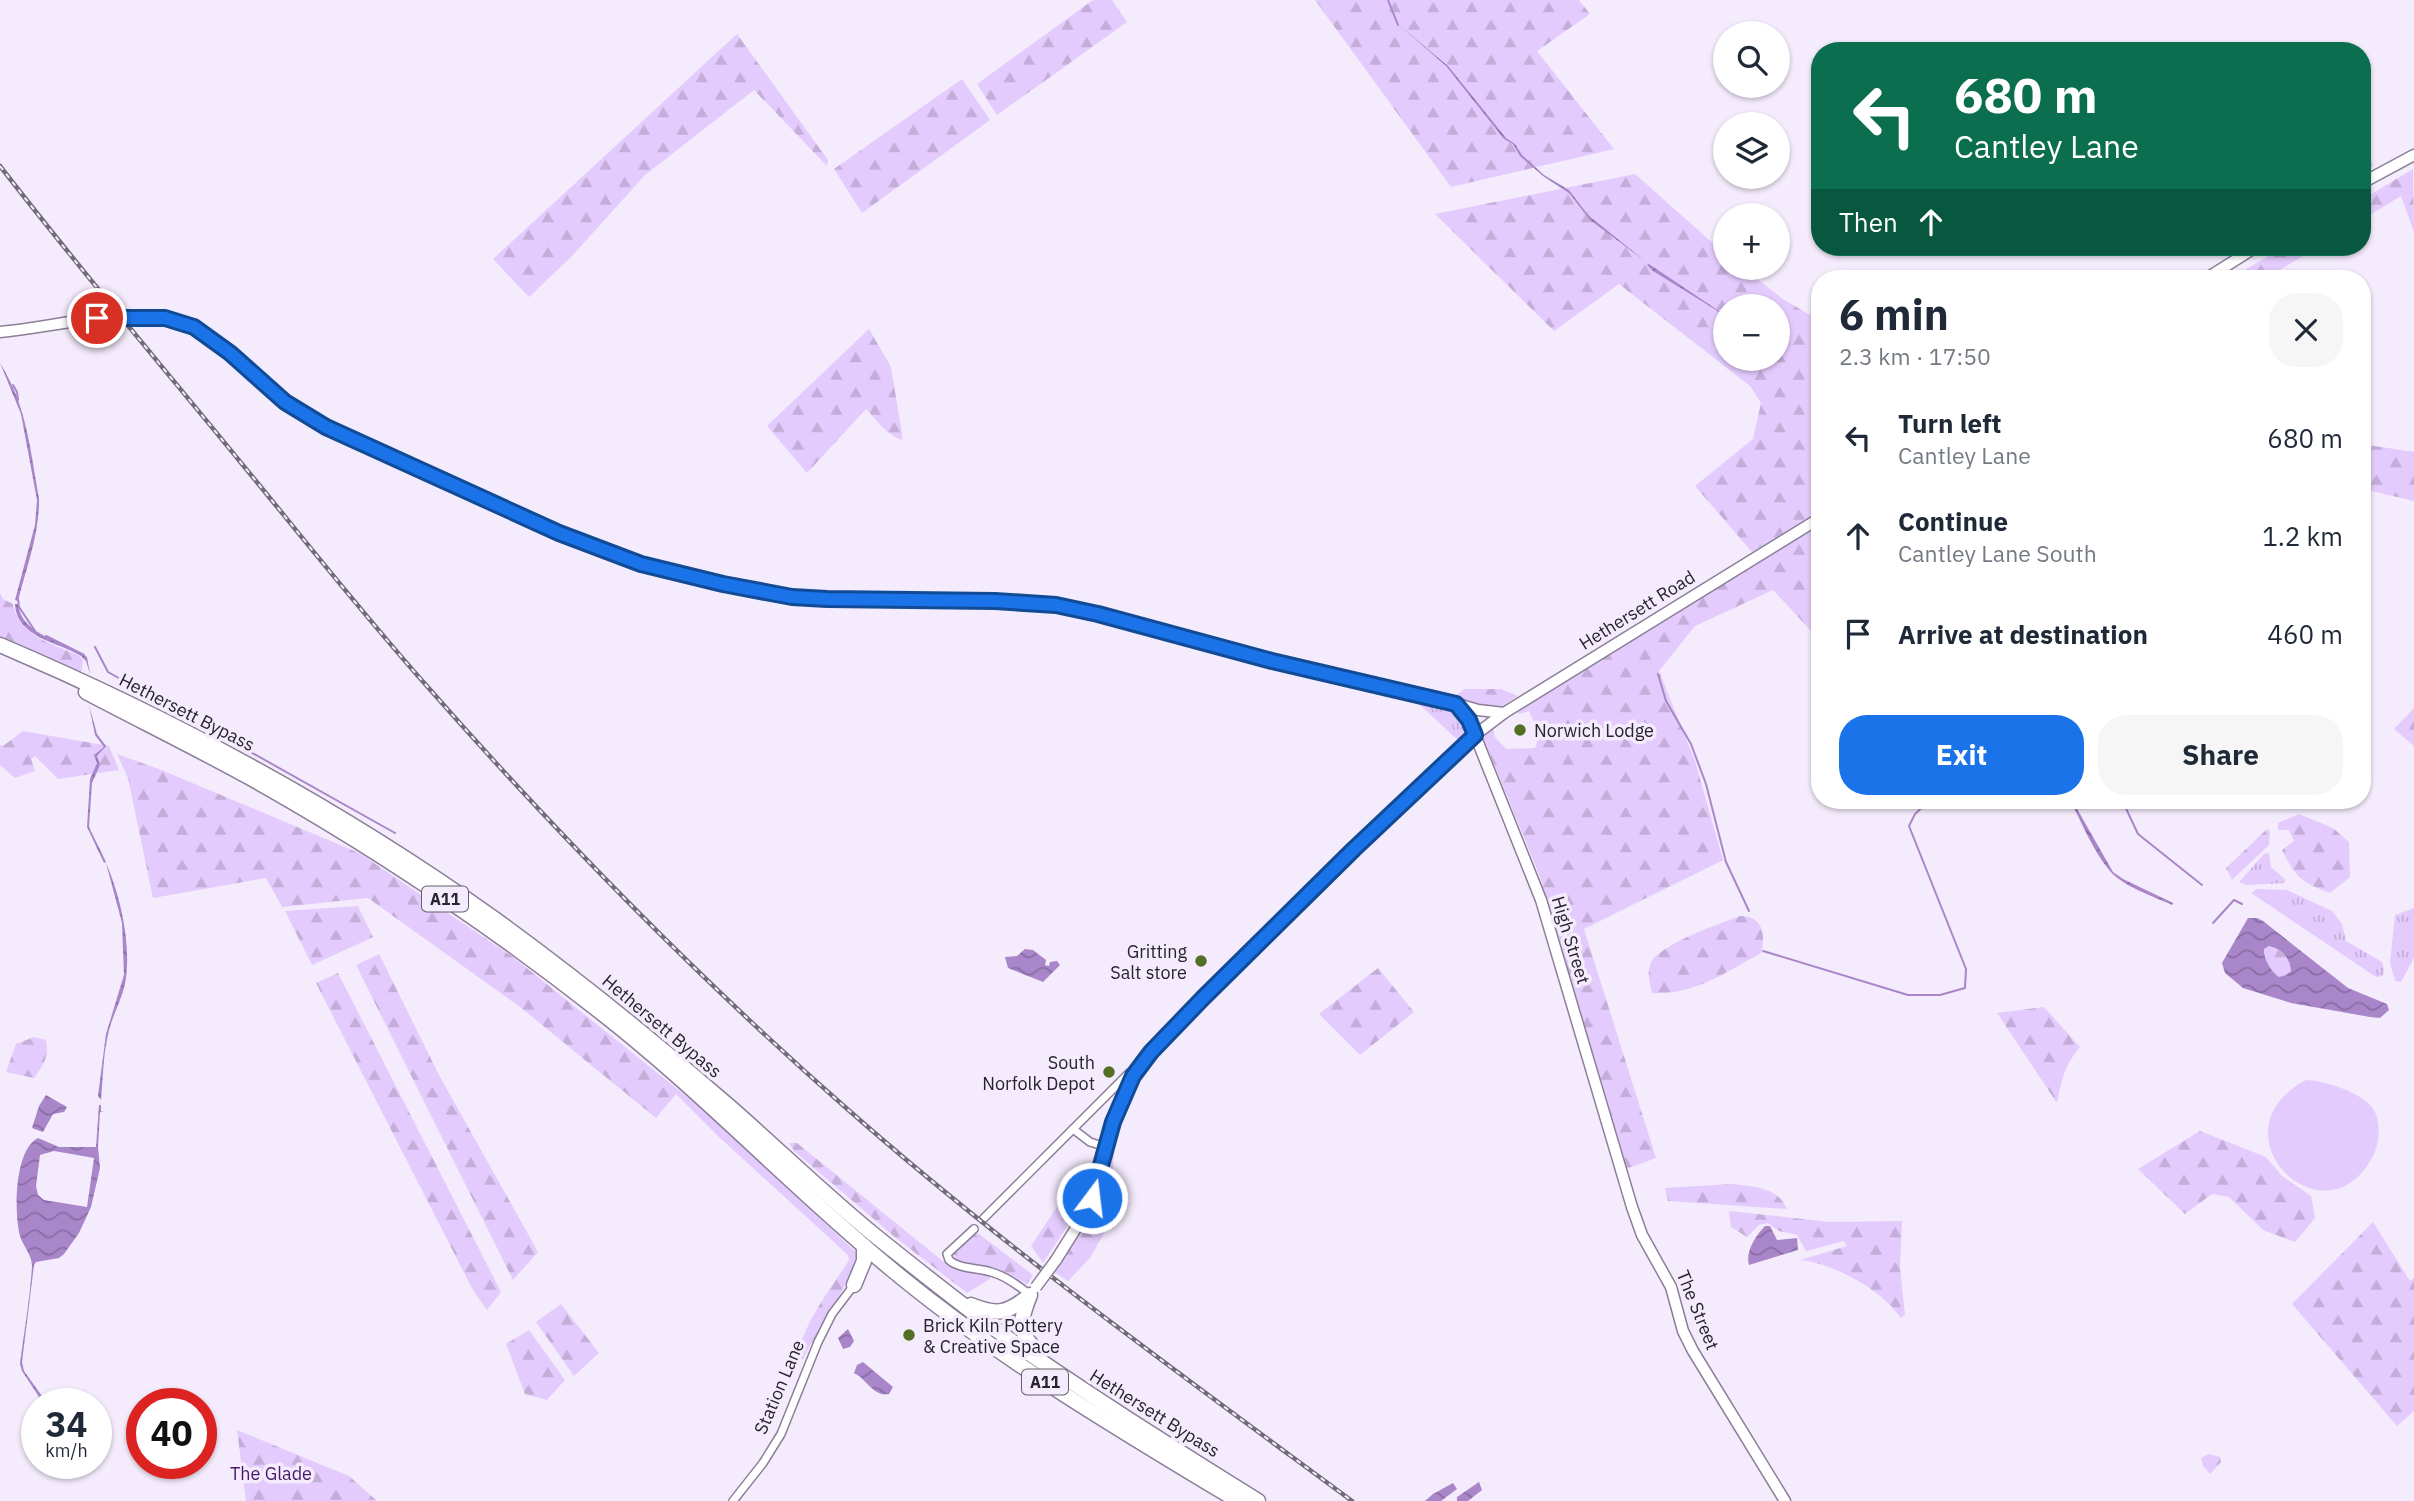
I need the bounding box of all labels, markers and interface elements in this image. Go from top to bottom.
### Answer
map controls [1713,21,1790,371]
button: search [1713,21,1790,98]
text: 680 m [1954,63,2098,126]
icon: left [1839,70,1930,161]
button: layers [1713,112,1790,189]
text: Cantley Lane [1954,125,2139,167]
button: + [1713,203,1790,280]
icon: ahead [1912,203,1950,241]
text: Then [1839,205,1898,239]
text: 6 min [1839,287,1949,342]
pin [67,288,127,348]
button: close [2269,293,2343,367]
button: − [1713,294,1790,371]
icon: arrive [78,299,116,337]
text: 2.3 km · 17:50 [1839,341,1991,371]
text: Turn left [1898,406,2001,440]
icon: left [1839,419,1877,457]
text: 680 m [2267,421,2343,455]
text: Cantley Lane [1898,440,2031,470]
text: Continue [1898,504,2008,538]
icon: ahead [1839,517,1877,555]
text: 1.2 km [2262,519,2343,553]
text: Cantley Lane South [1898,538,2097,568]
street label: Hethersett Road [1575,565,1699,655]
icon: arrive [1839,615,1877,653]
text: Arrive at destination [1898,617,2148,651]
text: 460 m [2267,617,2343,651]
street label: Hethersett Bypass [115,668,259,756]
button: Exit [1839,715,2084,795]
button: Share [2098,715,2343,795]
place label: Norwich Lodge [1534,719,1654,742]
marker: Norwich Lodge [1512,722,1528,738]
road number: A11 [422,886,468,911]
street label: High Street [1547,893,1595,987]
place label: Gritting Salt store [1110,940,1187,984]
marker: Gritting Salt store [1193,953,1209,969]
street label: Hethersett Bypass [598,969,726,1083]
place label: South Norfolk Depot [982,1051,1095,1095]
marker: South Norfolk Depot [1101,1064,1117,1080]
position arrow [1055,1161,1129,1235]
street label: The Street [1672,1267,1724,1353]
place label: Brick Kiln Pottery & Creative Space [923,1314,1063,1358]
marker: Brick Kiln Pottery & Creative Space [901,1327,917,1343]
street label: Station Lane [749,1336,809,1438]
street label: Hethersett Bypass [1086,1364,1224,1462]
road number: A11 [1022,1370,1068,1394]
speed limit sign: 40 [126,1388,217,1479]
text: 34 [45,1401,88,1447]
text: km/h [45,1439,88,1462]
park label: The Glade [230,1462,312,1485]

